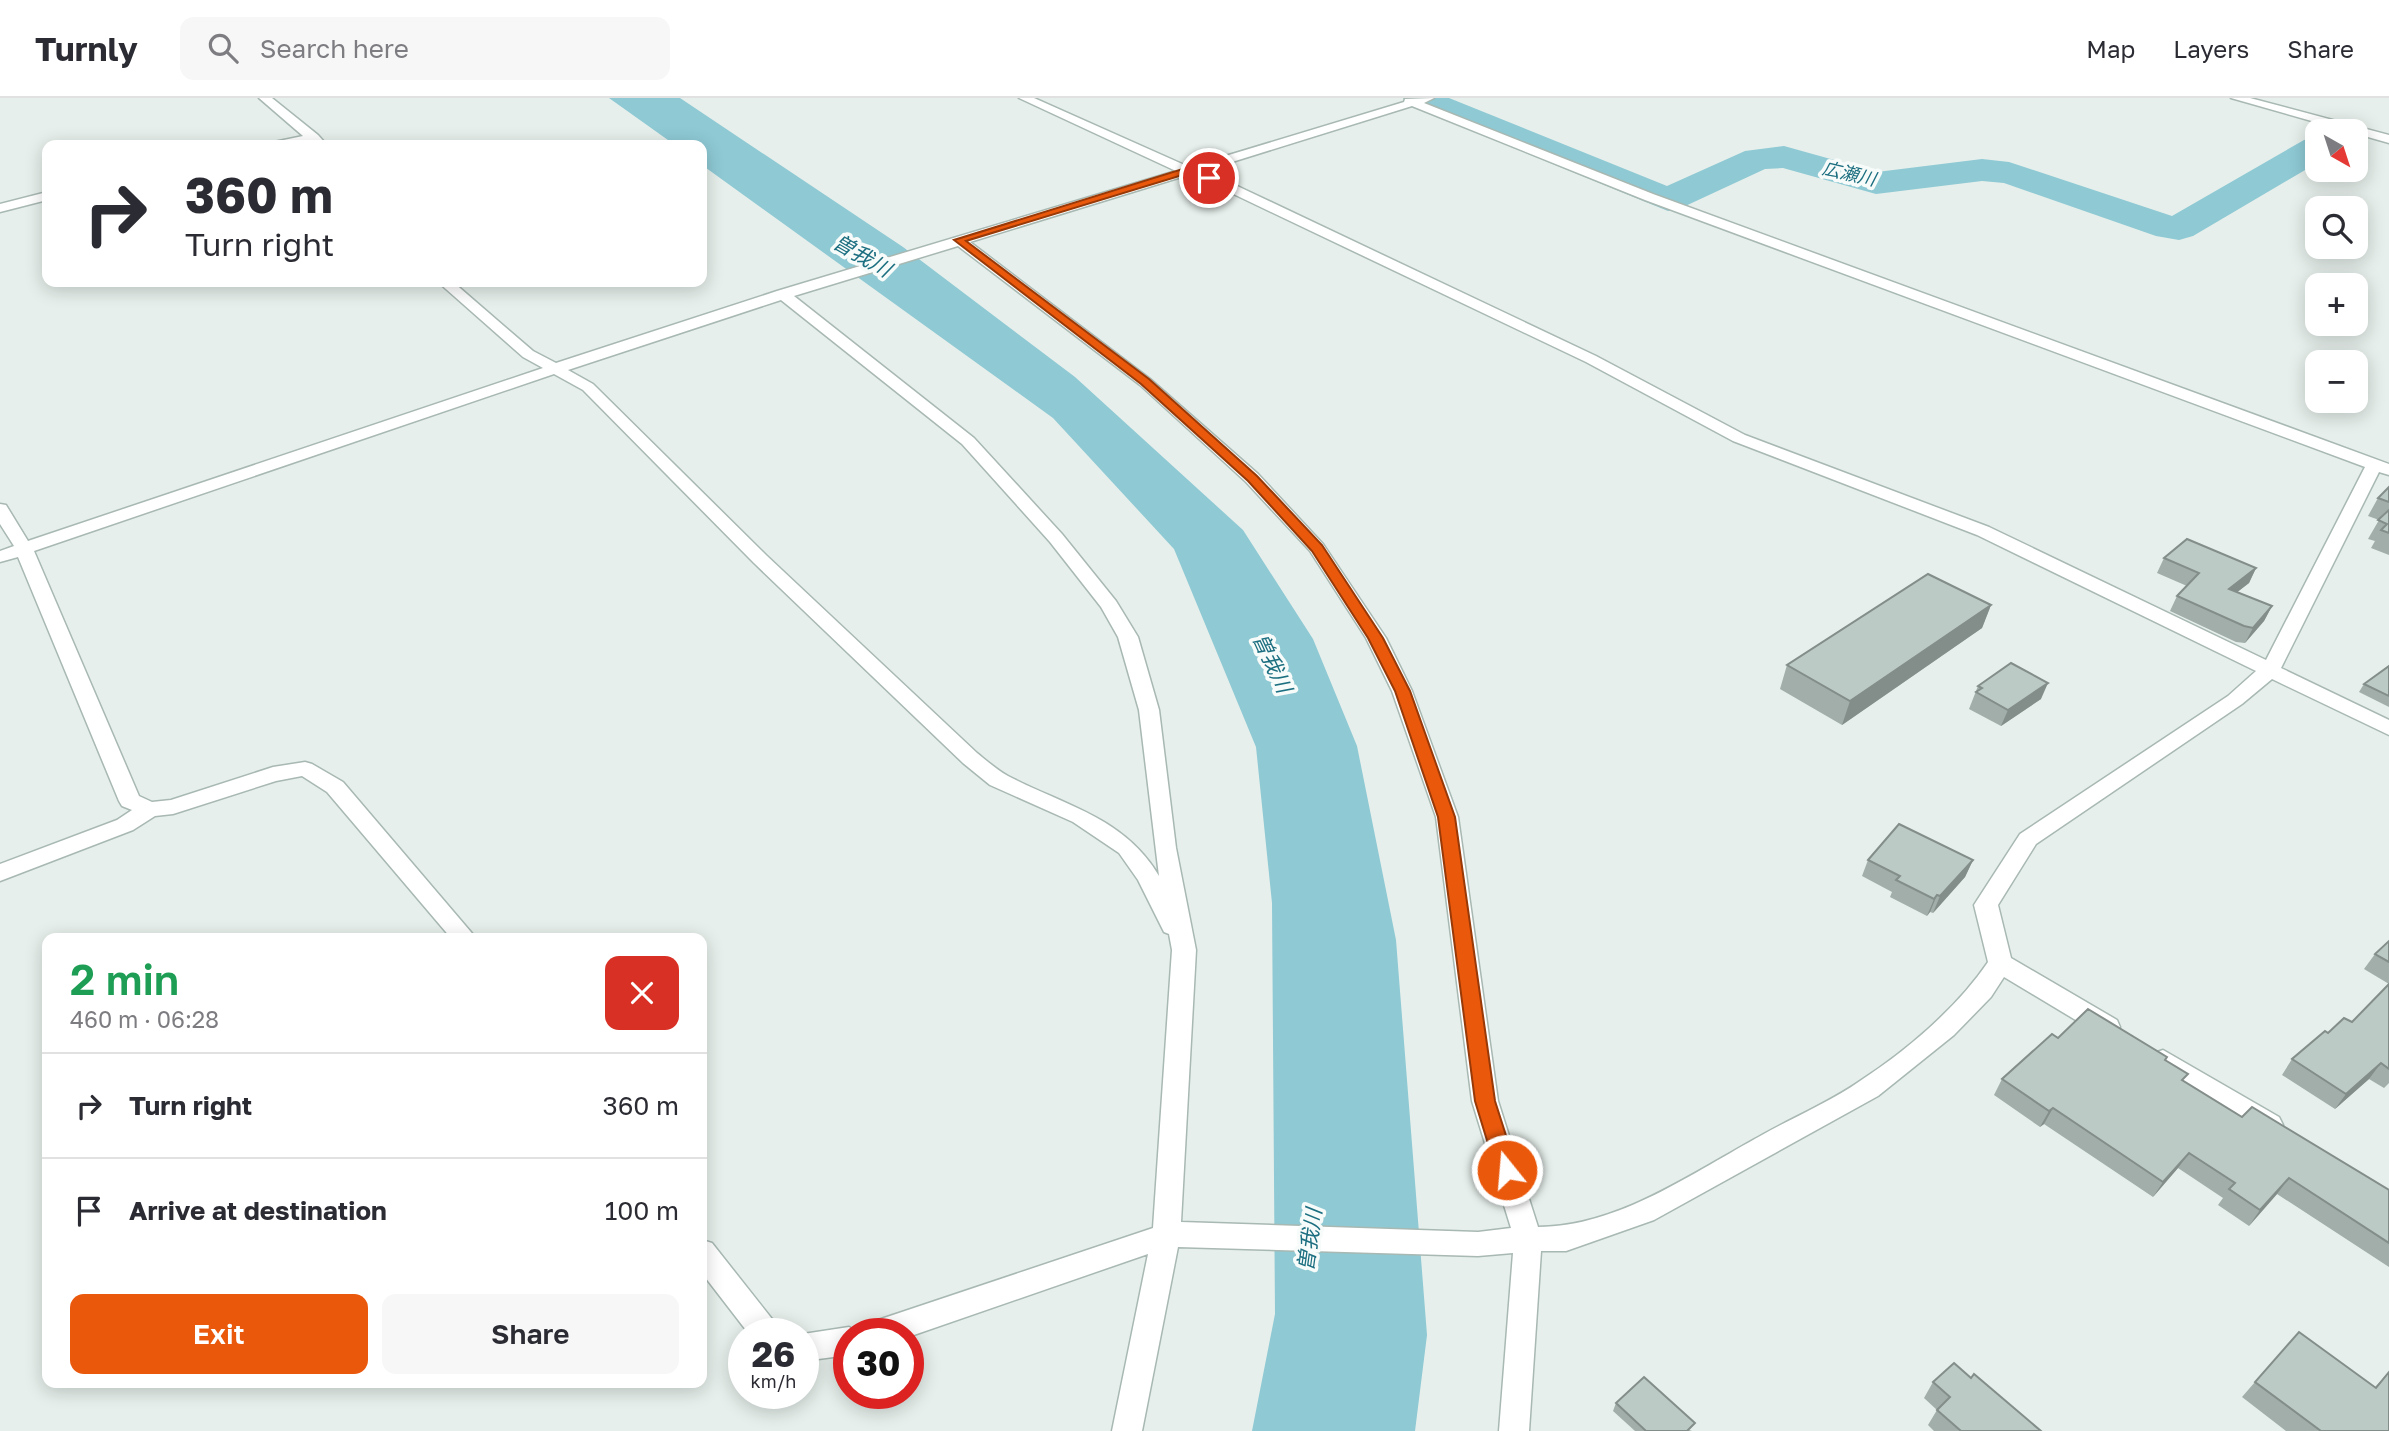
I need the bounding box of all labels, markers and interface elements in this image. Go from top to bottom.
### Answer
search box [180,17,670,80]
text: Turnly [35,29,138,68]
icon: search [204,29,242,67]
text: Search here [260,33,409,64]
text: Map [2086,34,2135,63]
text: Layers [2173,34,2249,63]
text: Share [2287,34,2354,63]
north arrow [2305,119,2368,182]
map controls [2305,119,2368,413]
pin [1179,148,1239,208]
water label: 広瀬川 [1820,156,1880,190]
icon: arrive [1190,159,1228,197]
text: 360 m [185,165,333,224]
icon: right [70,168,161,259]
button: search [2305,196,2368,259]
text: Turn right [185,225,334,263]
water label: 曽我川 [829,228,898,283]
button: + [2305,273,2368,336]
button: − [2305,350,2368,413]
water label: 曽我川 [1248,629,1299,698]
text: 2 min [70,954,179,1004]
button: close [605,956,679,1030]
text: 460 m · 06:28 [70,1005,219,1033]
icon: right [70,1087,108,1125]
text: Turn right [129,1090,252,1121]
text: 360 m [602,1090,679,1121]
position arrow [1470,1133,1544,1207]
icon: arrive [70,1192,108,1230]
text: Arrive at destination [129,1195,387,1226]
text: 100 m [605,1195,679,1226]
water label: 曽我川 [1292,1205,1327,1273]
button: Exit [70,1294,368,1374]
button: Share [382,1294,679,1374]
speed limit sign: 30 [833,1318,924,1409]
text: 26 [752,1333,795,1375]
text: km/h [751,1370,796,1392]

